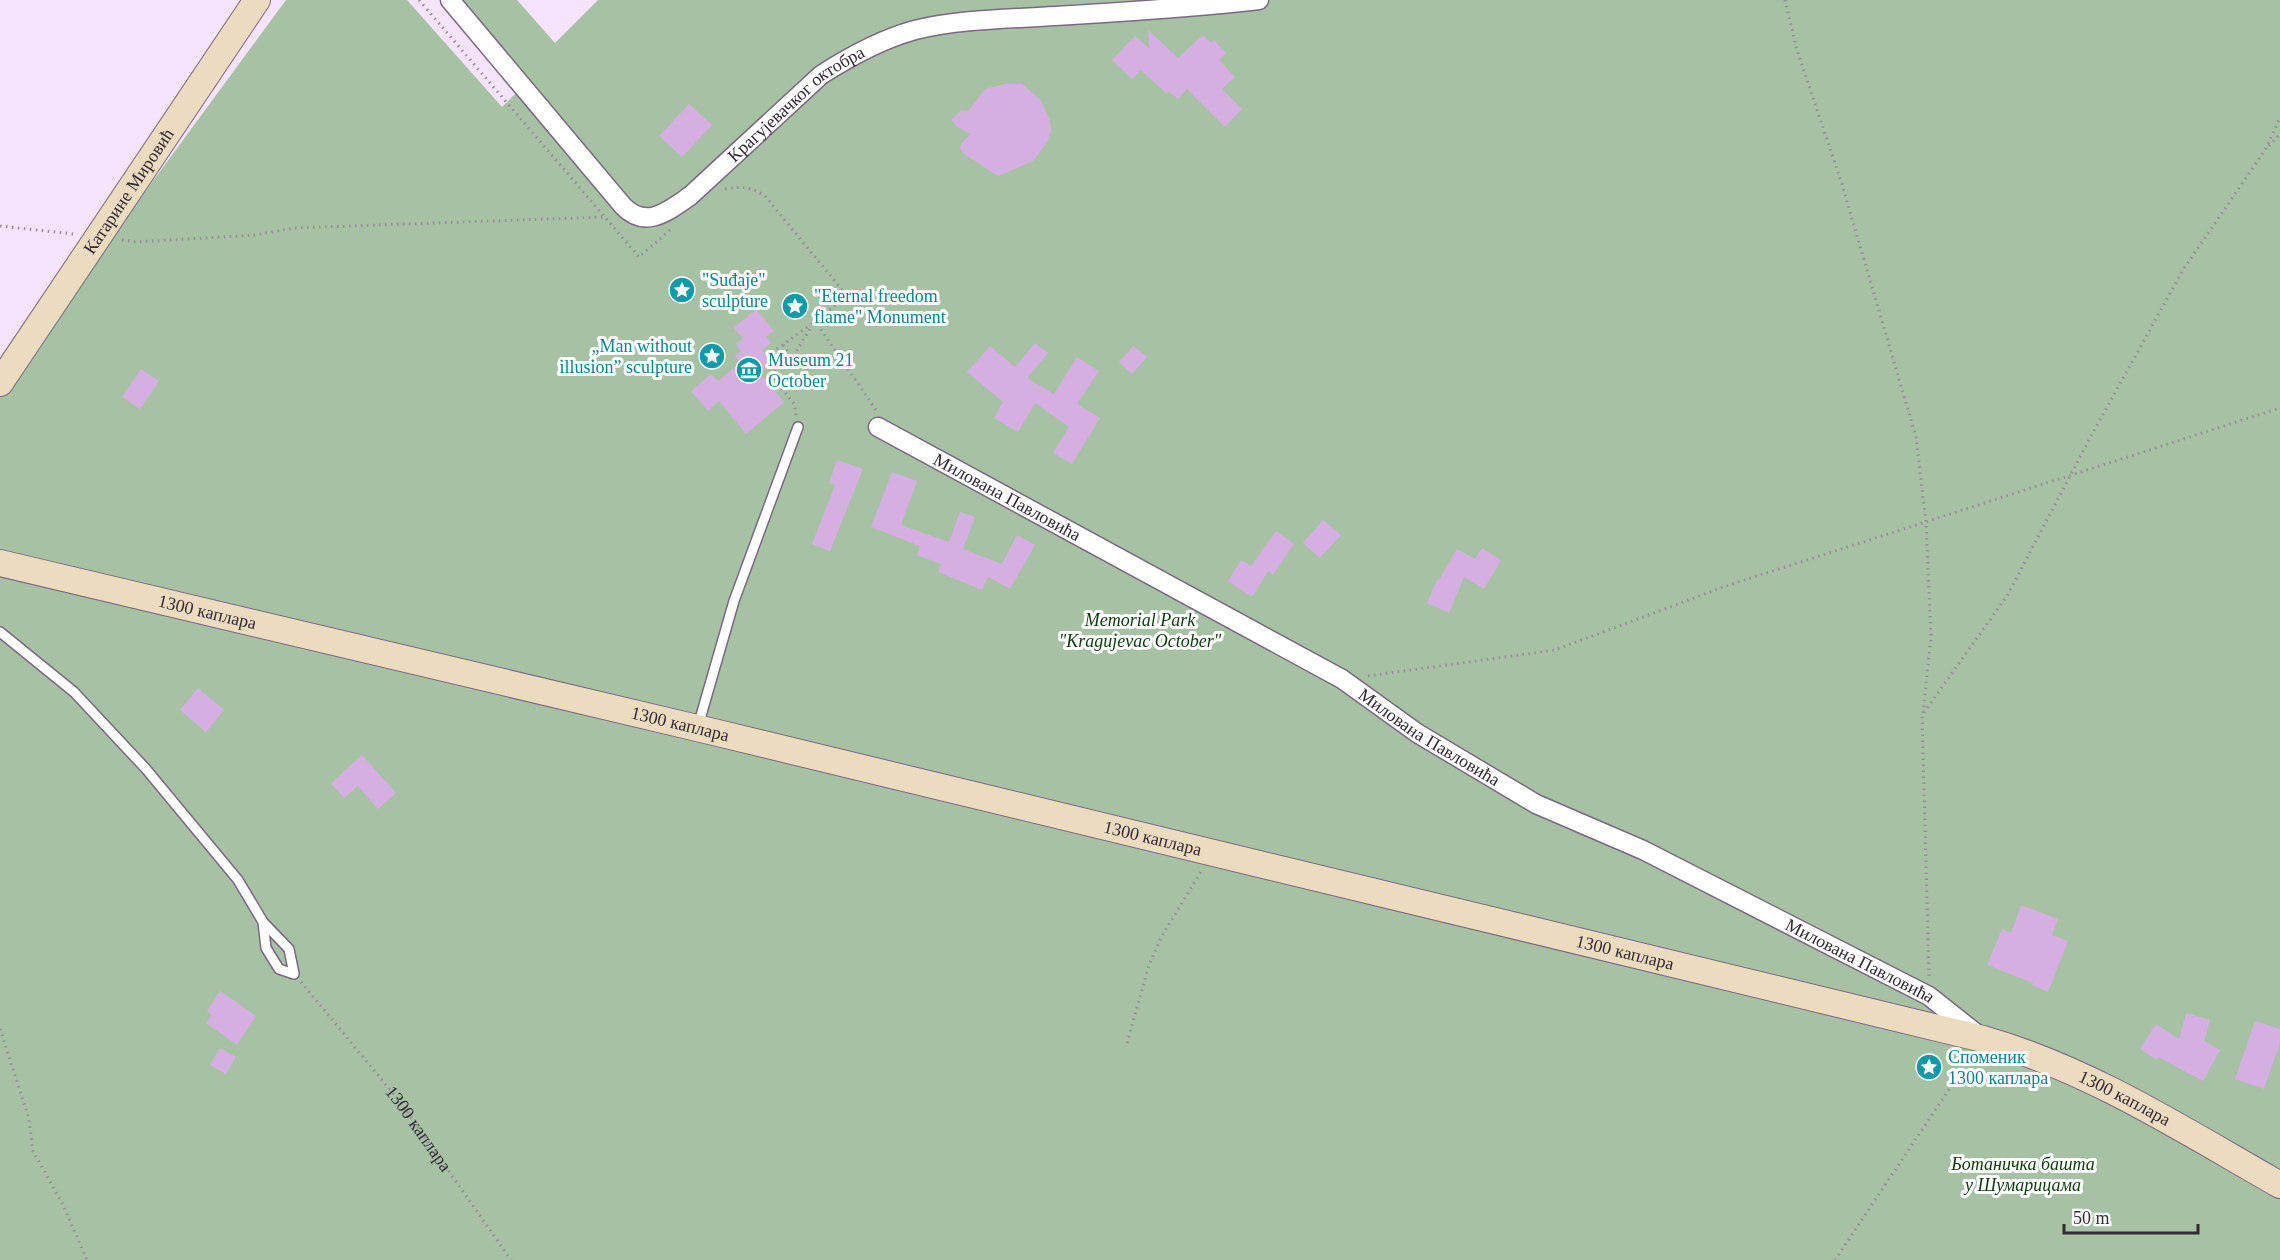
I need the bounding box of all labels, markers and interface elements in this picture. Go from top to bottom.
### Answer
street label: Крагујевачког октобра [724,42,868,166]
street label: Катарине Мировић [79,125,178,258]
place label: "Suđaje" sculpture [702,270,768,311]
place icon: "Suđaje" sculpture [667,275,697,305]
place label: "Eternal freedom flame" Monument [814,286,946,327]
place icon: "Eternal freedom flame" Monument [780,291,810,321]
place label: „Man without illusion” sculpture [560,336,692,377]
place icon: „Man without illusion” sculpture [697,341,727,371]
place label: Museum 21 October [768,350,854,391]
museum icon: Museum 21 October [734,355,764,385]
street label: Милована Павловића [930,449,1084,545]
street label: 1300 каплара [156,591,258,633]
park label: Memorial Park "Kragujevac October" [1059,610,1222,651]
street label: Милована Павловића [1355,684,1504,790]
street label: 1300 каплара [629,703,731,745]
street label: 1300 каплара [1101,817,1204,860]
street label: Милована Павловића [1782,914,1939,1007]
street label: 1300 каплара [1574,931,1676,974]
place label: Споменик 1300 каплара [1948,1047,2048,1088]
place icon: Споменик 1300 каплара [1914,1052,1944,1082]
street label: 1300 каплара [2076,1066,2174,1130]
street label: 1300 каплара [381,1082,456,1175]
park label: Ботаничка башта у Шумарицама [1950,1154,2095,1195]
scale bar [2064,1197,2198,1235]
text: 50 m [2073,1208,2110,1228]

